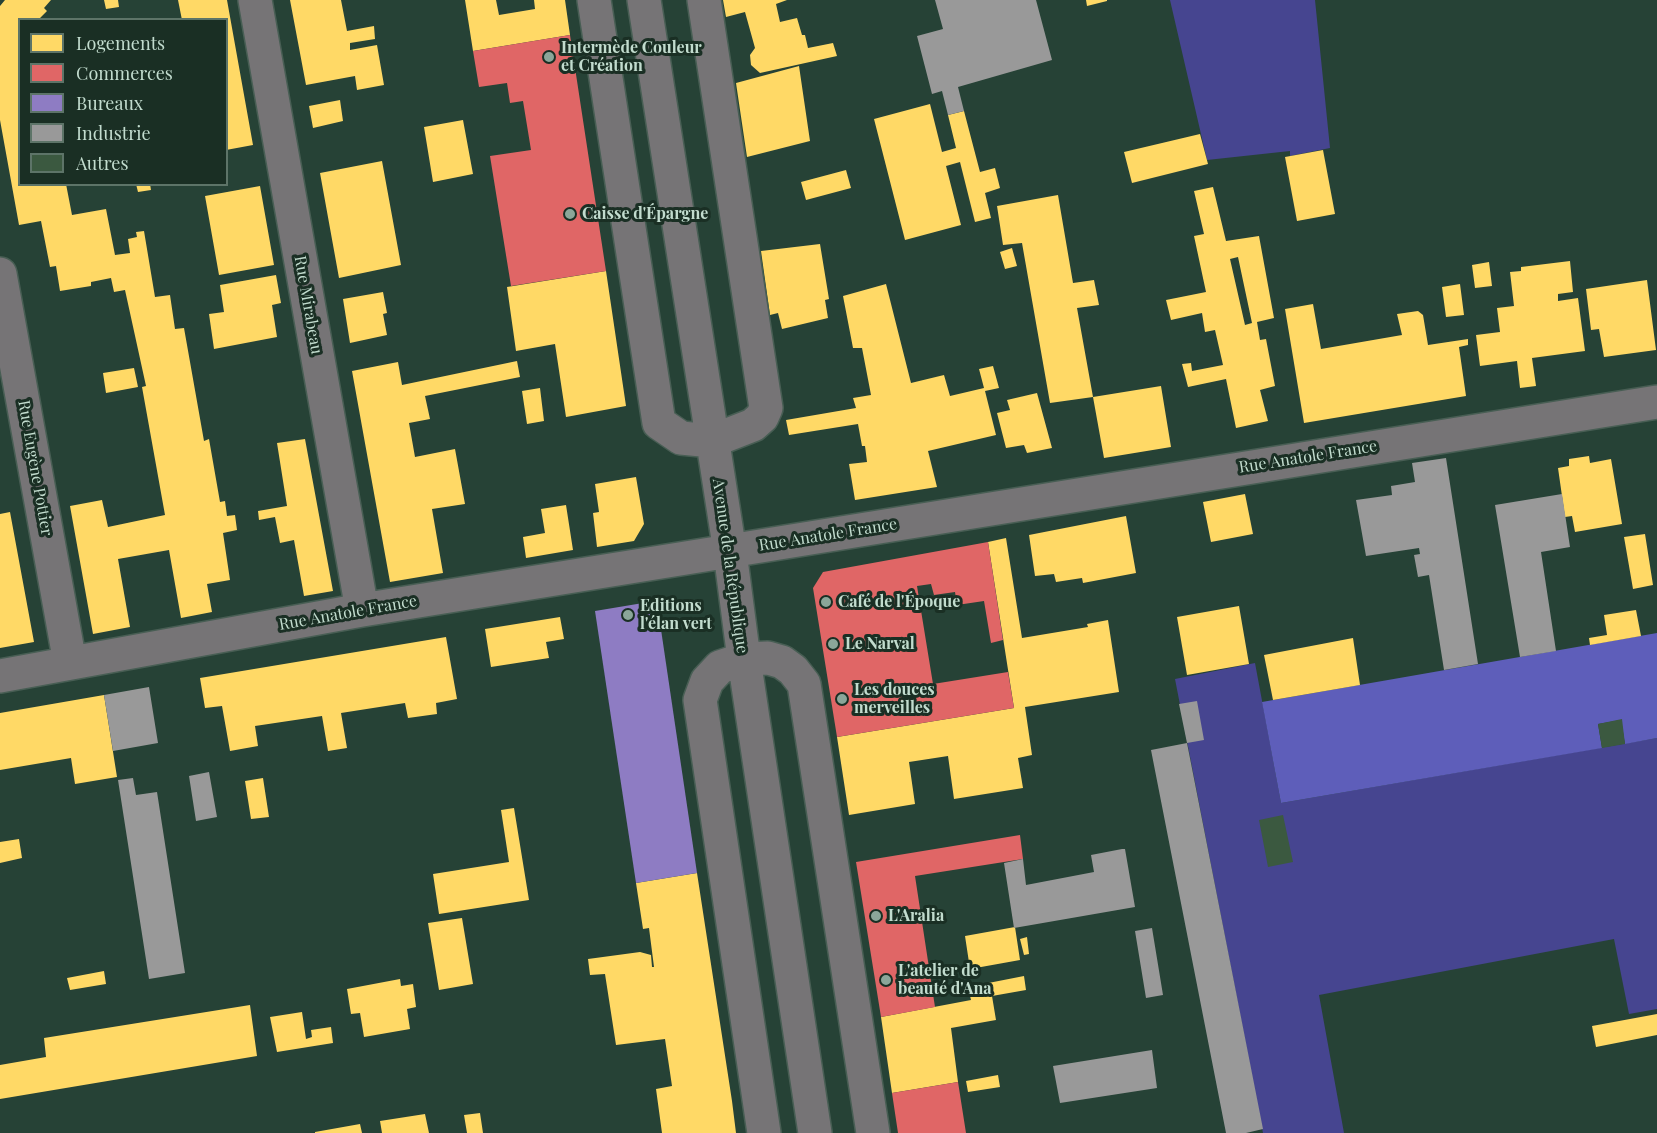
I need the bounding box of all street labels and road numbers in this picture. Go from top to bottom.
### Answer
street label: Rue Mirabeau [290,254,326,356]
street label: Rue Eugène Pottier [14,399,56,537]
street label: Rue Anatole France [1237,437,1379,477]
street label: Avenue de la République [708,477,752,655]
street label: Rue Anatole France [757,515,899,555]
street label: Rue Anatole France [278,591,418,635]

